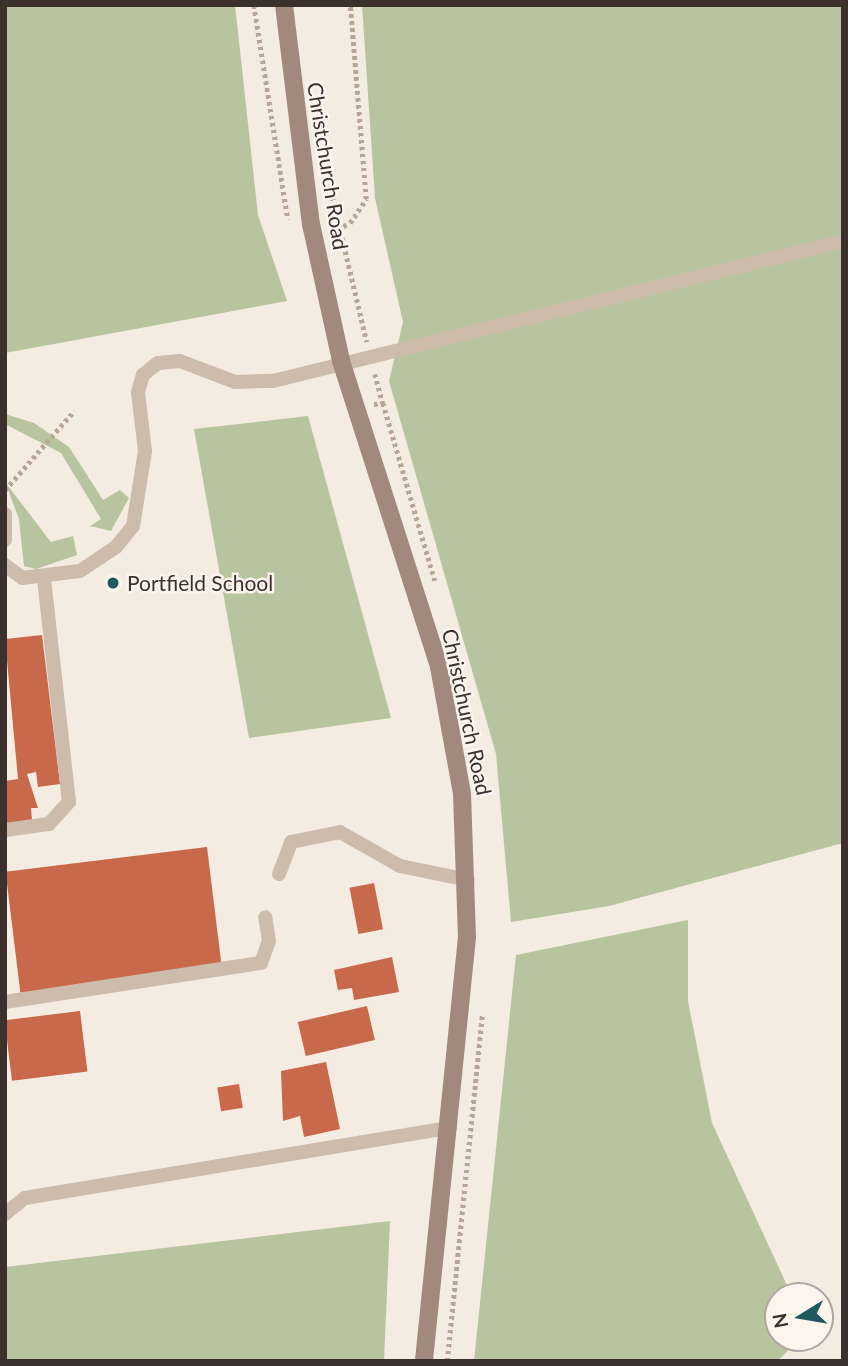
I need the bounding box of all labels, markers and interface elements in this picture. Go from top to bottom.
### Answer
street label: Christchurch Road [302,80,354,252]
place label: Portfield School [127,570,273,596]
marker: Portfield School [105,575,121,591]
street label: Christchurch Road [437,627,497,797]
north arrow [764,1282,834,1352]
text: N [767,1311,793,1330]

